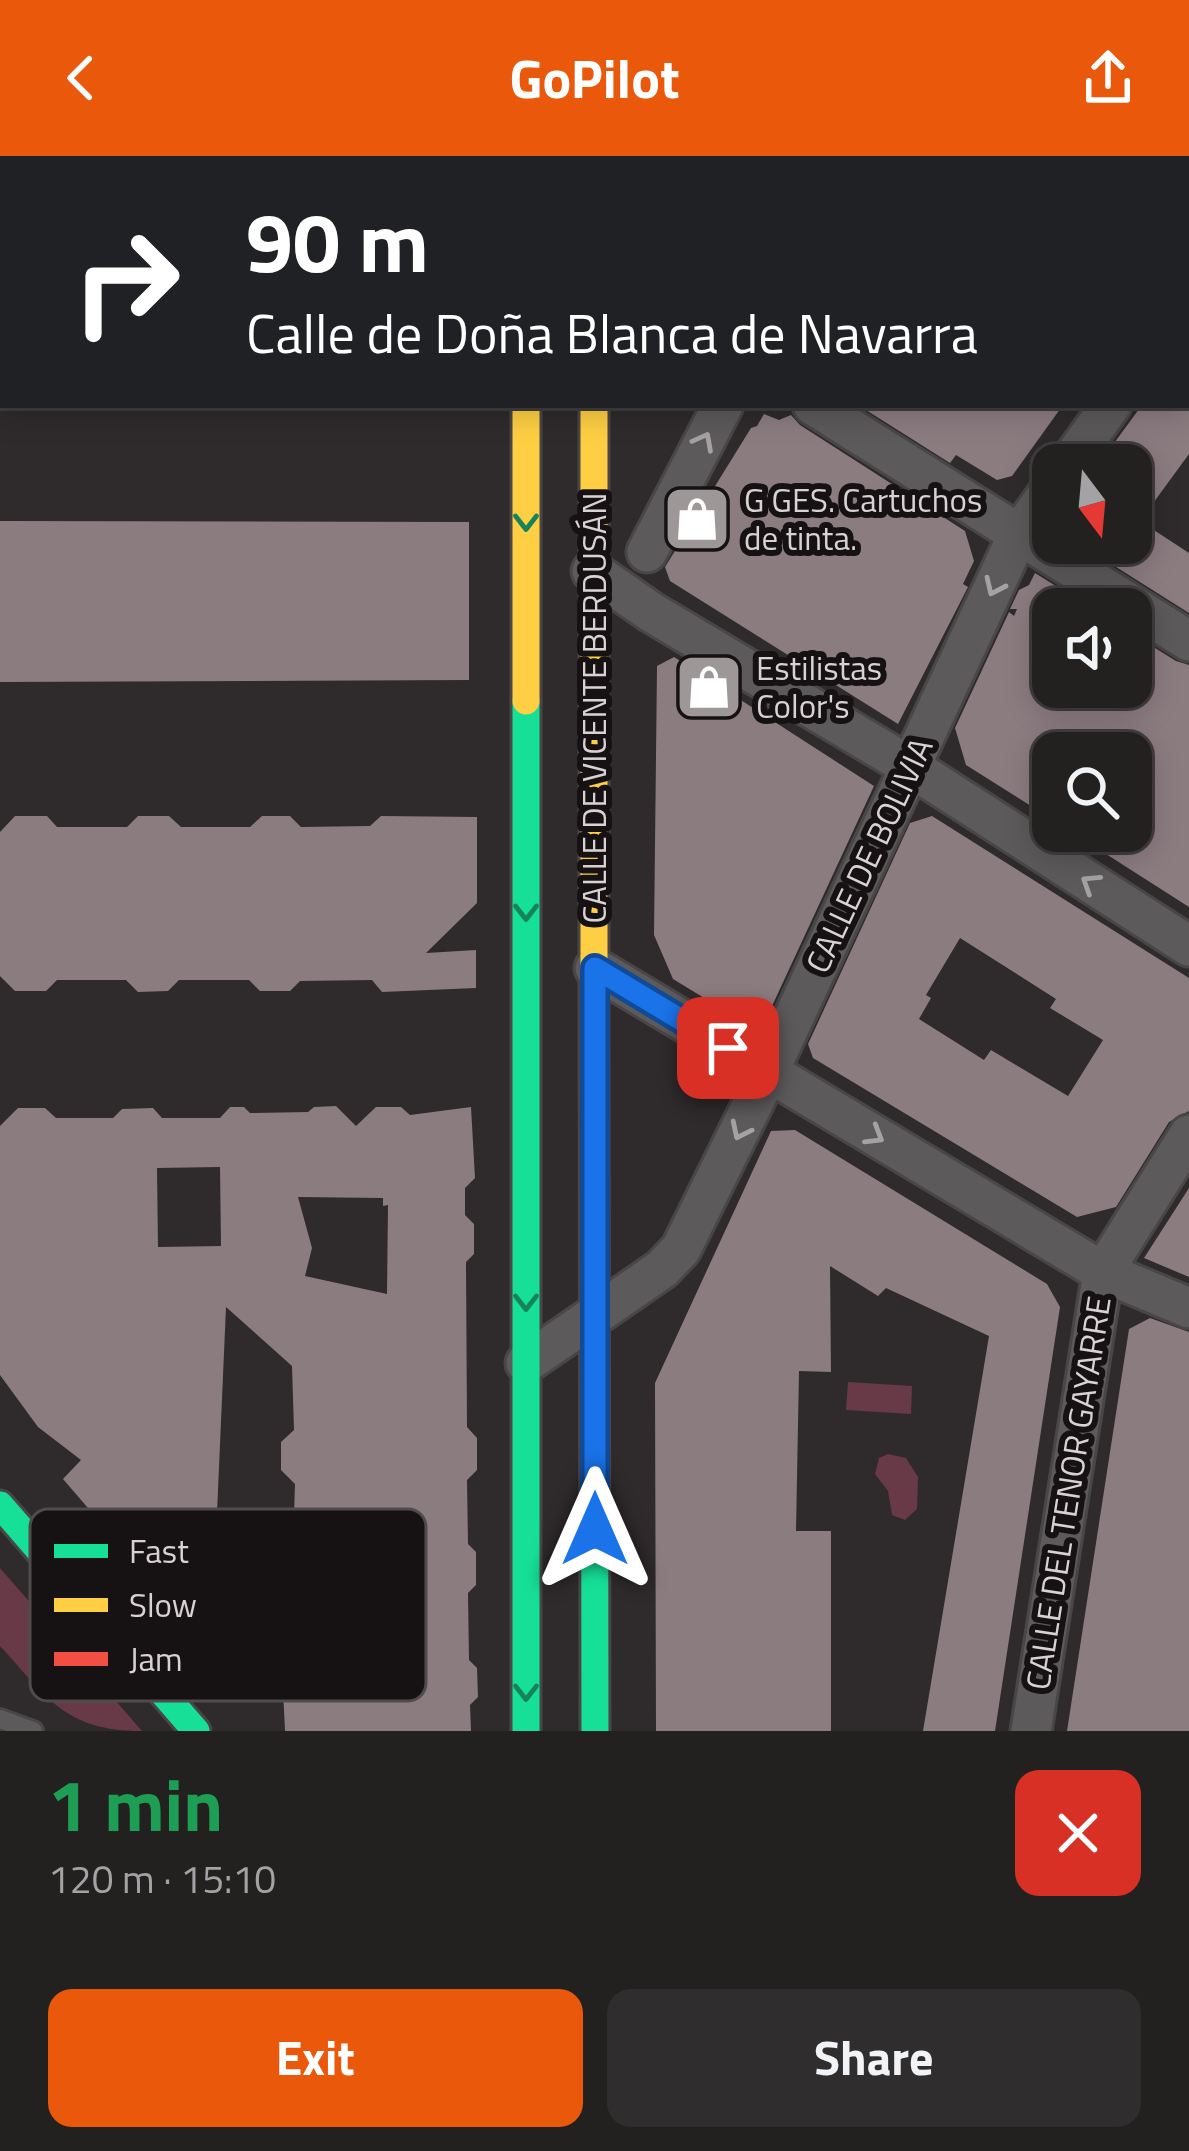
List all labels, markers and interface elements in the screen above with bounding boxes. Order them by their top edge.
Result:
text: GoPilot [509,37,680,119]
icon: back [48,45,114,111]
icon: share [1075,45,1141,111]
text: 90 m [246,177,429,305]
icon: right [48,204,204,360]
text: Calle de Doña Blanca de Navarra [246,292,978,374]
one-way arrow [690,432,713,454]
north arrow [1032,444,1152,564]
map controls [1032,444,1152,852]
place label: G GES. Cartuchos de tinta. [744,475,982,563]
shop icon: G GES. Cartuchos de tinta. [662,484,732,554]
street label: CALLE DE VICENTE BERDUSÁN [569,492,619,924]
one-way arrow [513,514,539,532]
one-way arrow [985,575,1008,596]
button: sound [1032,588,1152,708]
place label: Estilistas Color's [756,643,882,731]
shop icon: Estilistas Color's [674,652,744,722]
street label: CALLE DE BOLIVIA [793,729,945,981]
button: search [1032,732,1152,852]
one-way arrow [1082,875,1104,897]
one-way arrow [513,904,539,922]
pin [677,997,779,1099]
icon: arrive [695,1015,761,1081]
one-way arrow [731,1119,754,1140]
one-way arrow [862,1122,884,1144]
street label: CALLE DEL TENOR GAYARRE [1012,1293,1124,1693]
one-way arrow [513,1294,539,1312]
position arrow [532,1466,658,1592]
legend [30,1509,426,1701]
text: Fast [129,1526,189,1576]
text: Slow [129,1580,197,1630]
text: Jam [129,1634,183,1684]
one-way arrow [513,1684,539,1702]
text: 1 min [48,1749,223,1859]
button: close [1015,1770,1141,1896]
text: 120 m · 15:10 [48,1849,276,1908]
button: Exit [48,1989,583,2127]
button: Share [607,1989,1141,2127]

